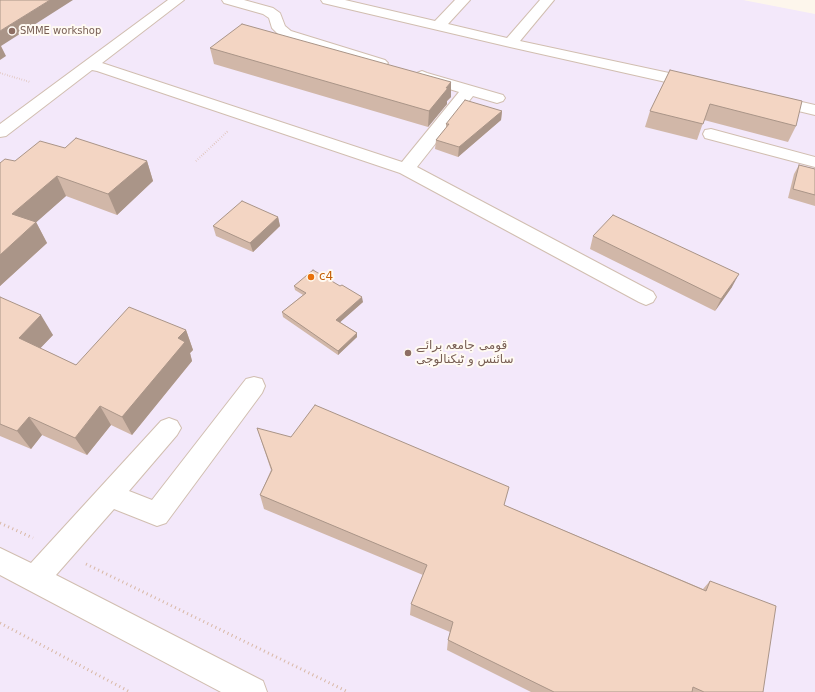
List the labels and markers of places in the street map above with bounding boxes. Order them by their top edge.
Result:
place label: SMME workshop [20,25,101,37]
marker: SMME workshop [7,26,17,36]
place label: c4 [319,270,333,284]
marker: c4 [306,272,316,282]
place label: قومی جامعہ برائے سائنس و ٹیکنالوجی [416,339,514,367]
marker: قومی جامعہ برائے سائنس و ٹیکنالوجی [403,348,413,358]

